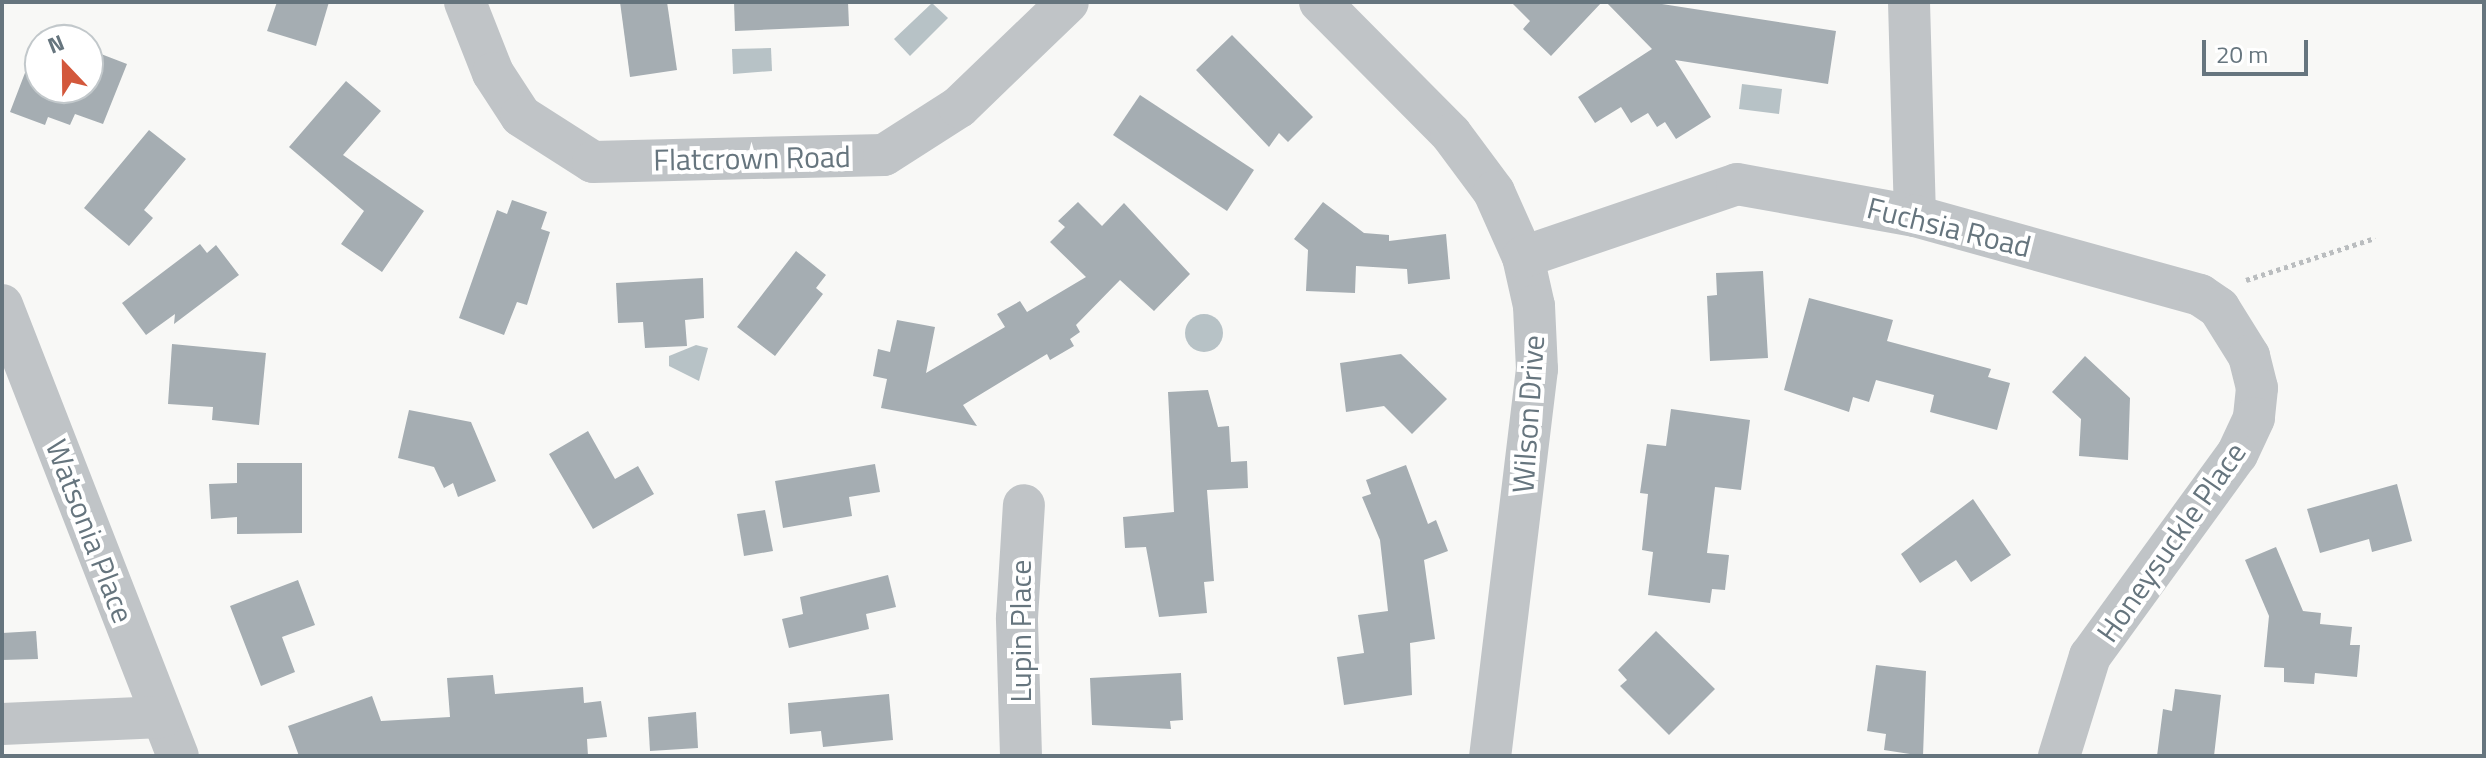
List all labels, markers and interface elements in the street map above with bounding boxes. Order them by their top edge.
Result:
north arrow [24,24,104,104]
scale bar [2206,24,2312,74]
text: N [42,25,69,62]
text: 20 m [2216,36,2268,72]
street label: Flatcrown Road [653,138,851,178]
street label: Fuchsia Road [1863,189,2035,265]
street label: Wilson Drive [1505,334,1551,494]
street label: Watsonia Place [39,434,141,628]
street label: Honeysuckle Place [2089,435,2253,649]
street label: Lupin Place [1002,559,1038,703]

